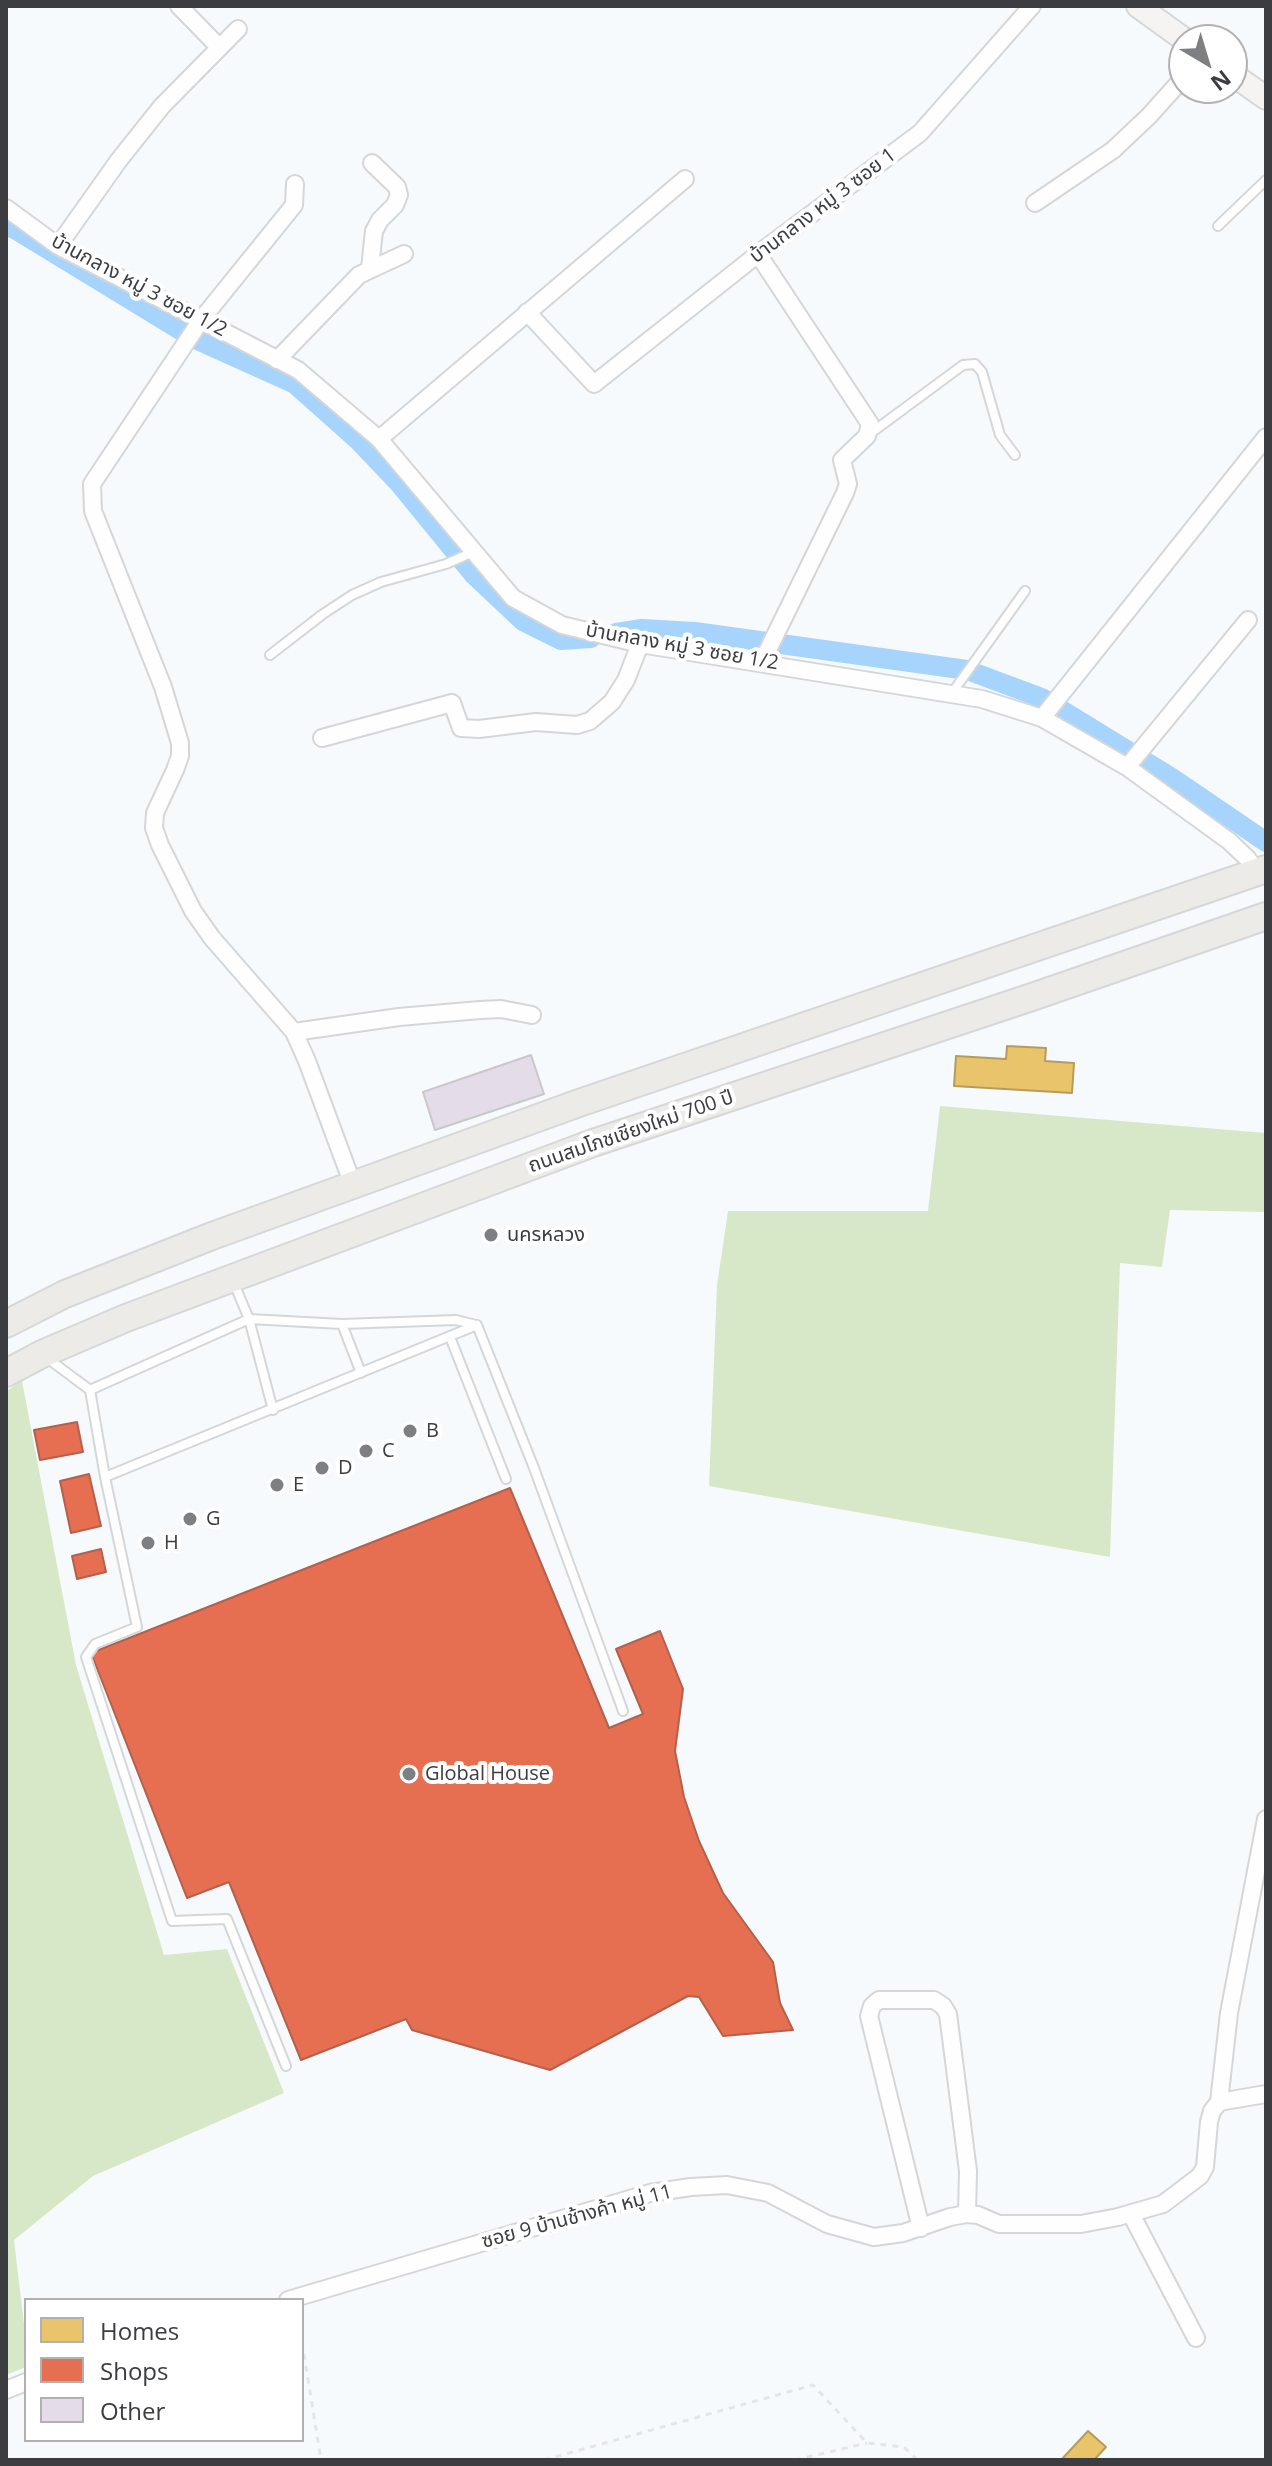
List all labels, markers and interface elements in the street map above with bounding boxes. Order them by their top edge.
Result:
north arrow [1168,24,1248,104]
text: N [1205,64,1238,99]
street label: บ้านกลาง หมู่ 3 ซอย 1 [745,143,901,269]
street label: บ้านกลาง หมู่ 3 ซอย 1/2 [47,229,231,343]
street label: บ้านกลาง หมู่ 3 ซอย 1/2 [584,618,780,676]
street label: ถนนสมโภชเชียงใหม่ 700 ปี [525,1086,737,1178]
place label: นครหลวง [507,1223,585,1247]
marker: นครหลวง [482,1226,500,1244]
place label: B [426,1419,439,1443]
marker: B [401,1422,419,1440]
place label: C [382,1439,395,1463]
marker: C [357,1442,375,1460]
place label: D [338,1456,353,1480]
marker: D [313,1459,331,1477]
place label: E [293,1473,304,1497]
marker: E [268,1476,286,1494]
place label: G [206,1507,221,1531]
marker: G [181,1510,199,1528]
place label: H [164,1531,179,1555]
marker: H [139,1534,157,1552]
place label: Global House [425,1762,550,1786]
marker: Global House [400,1765,418,1783]
street label: ซอย 9 บ้านช้างค้า หมู่ 11 [479,2180,675,2254]
legend [24,2298,304,2442]
text: Homes [100,2314,179,2347]
text: Shops [100,2354,168,2387]
text: Other [100,2394,165,2427]

